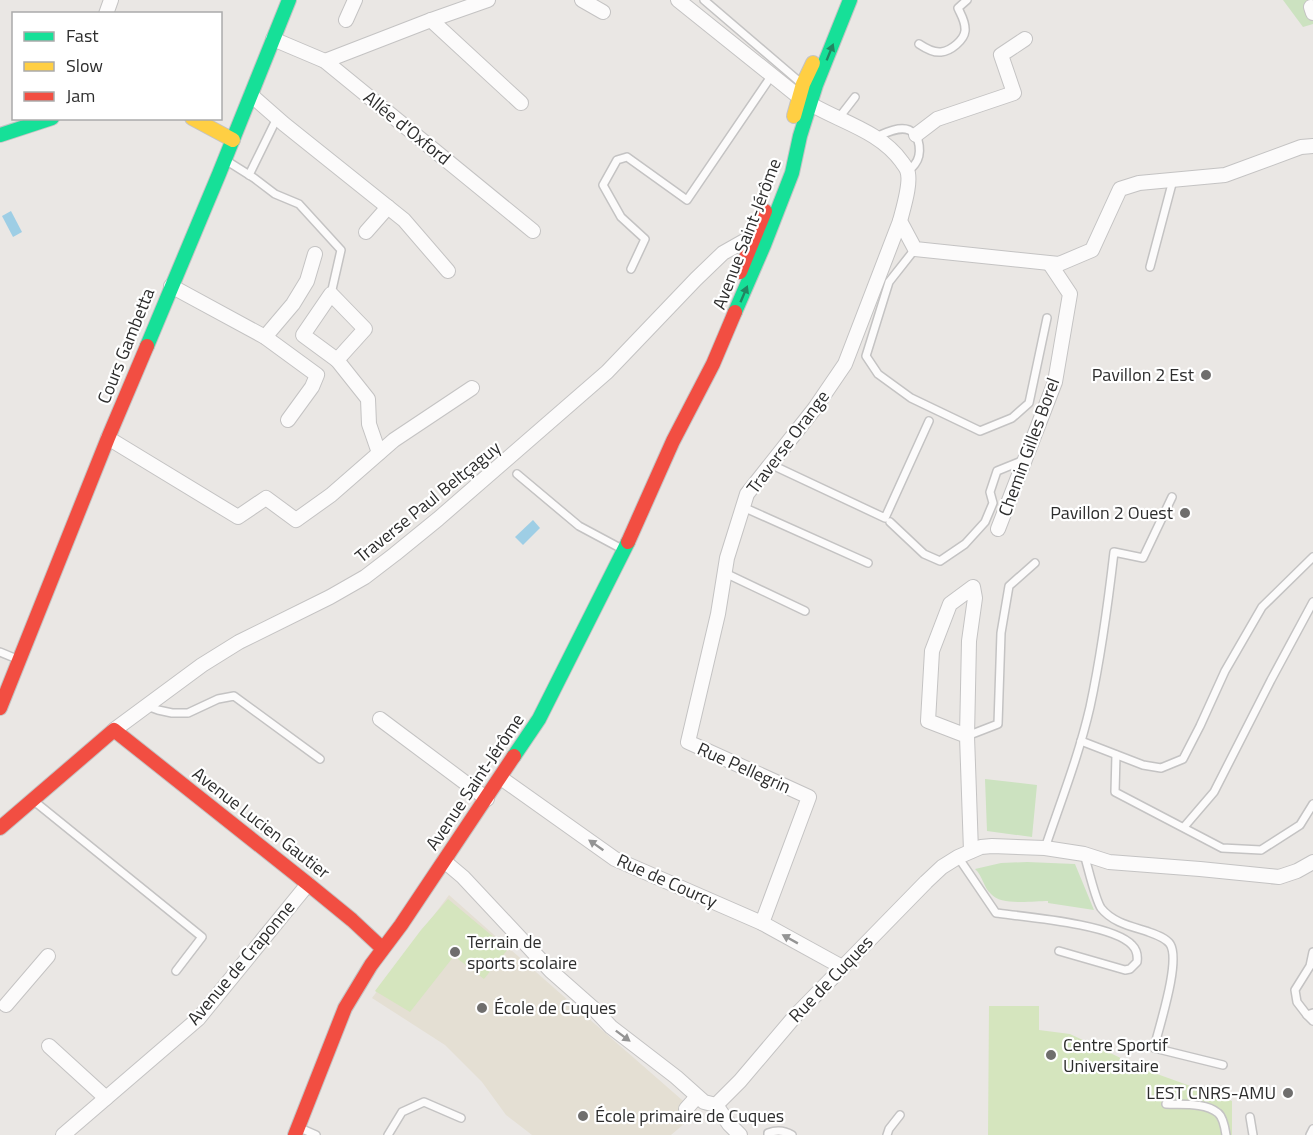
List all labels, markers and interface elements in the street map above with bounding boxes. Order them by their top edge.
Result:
legend [12,12,222,120]
text: Fast [66,22,99,49]
one-way arrow [825,43,835,61]
text: Slow [66,52,103,79]
text: Jam [66,82,95,109]
street label: Allée d'Oxford [358,84,457,171]
street label: Avenue Saint-Jérôme [705,154,788,313]
street label: Cours Gambetta [90,284,161,408]
one-way arrow [739,285,748,302]
place label: Pavillon 2 Est [1092,361,1195,388]
marker: Pavillon 2 Est [1199,368,1213,382]
street label: Chemin Gilles Borel [991,374,1066,520]
street label: Traverse Orange [740,384,836,499]
street label: Traverse Paul Beltçaguy [349,434,507,569]
place label: Pavillon 2 Ouest [1050,499,1174,526]
marker: Pavillon 2 Ouest [1178,506,1192,520]
street label: Avenue Saint-Jérôme [419,708,530,855]
street label: Rue Pellegrin [693,735,795,800]
street label: Avenue Lucien Gautier [187,760,336,885]
one-way arrow [589,839,605,851]
street label: Rue de Courcy [613,846,722,915]
street label: Avenue de Craponne [180,895,301,1031]
place label: Terrain de sports scolaire [467,928,577,976]
street label: Rue de Cuques [782,929,879,1028]
one-way arrow [782,934,799,944]
marker: Terrain de sports scolaire [448,945,462,959]
place label: École de Cuques [494,994,616,1021]
marker: École de Cuques [475,1001,489,1015]
one-way arrow [615,1030,631,1043]
place label: Centre Sportif Universitaire [1063,1031,1168,1079]
marker: Centre Sportif Universitaire [1044,1048,1058,1062]
place label: LEST CNRS-AMU [1146,1079,1276,1106]
marker: LEST CNRS-AMU [1281,1086,1295,1100]
place label: École primaire de Cuques [595,1102,784,1129]
marker: École primaire de Cuques [576,1109,590,1123]

